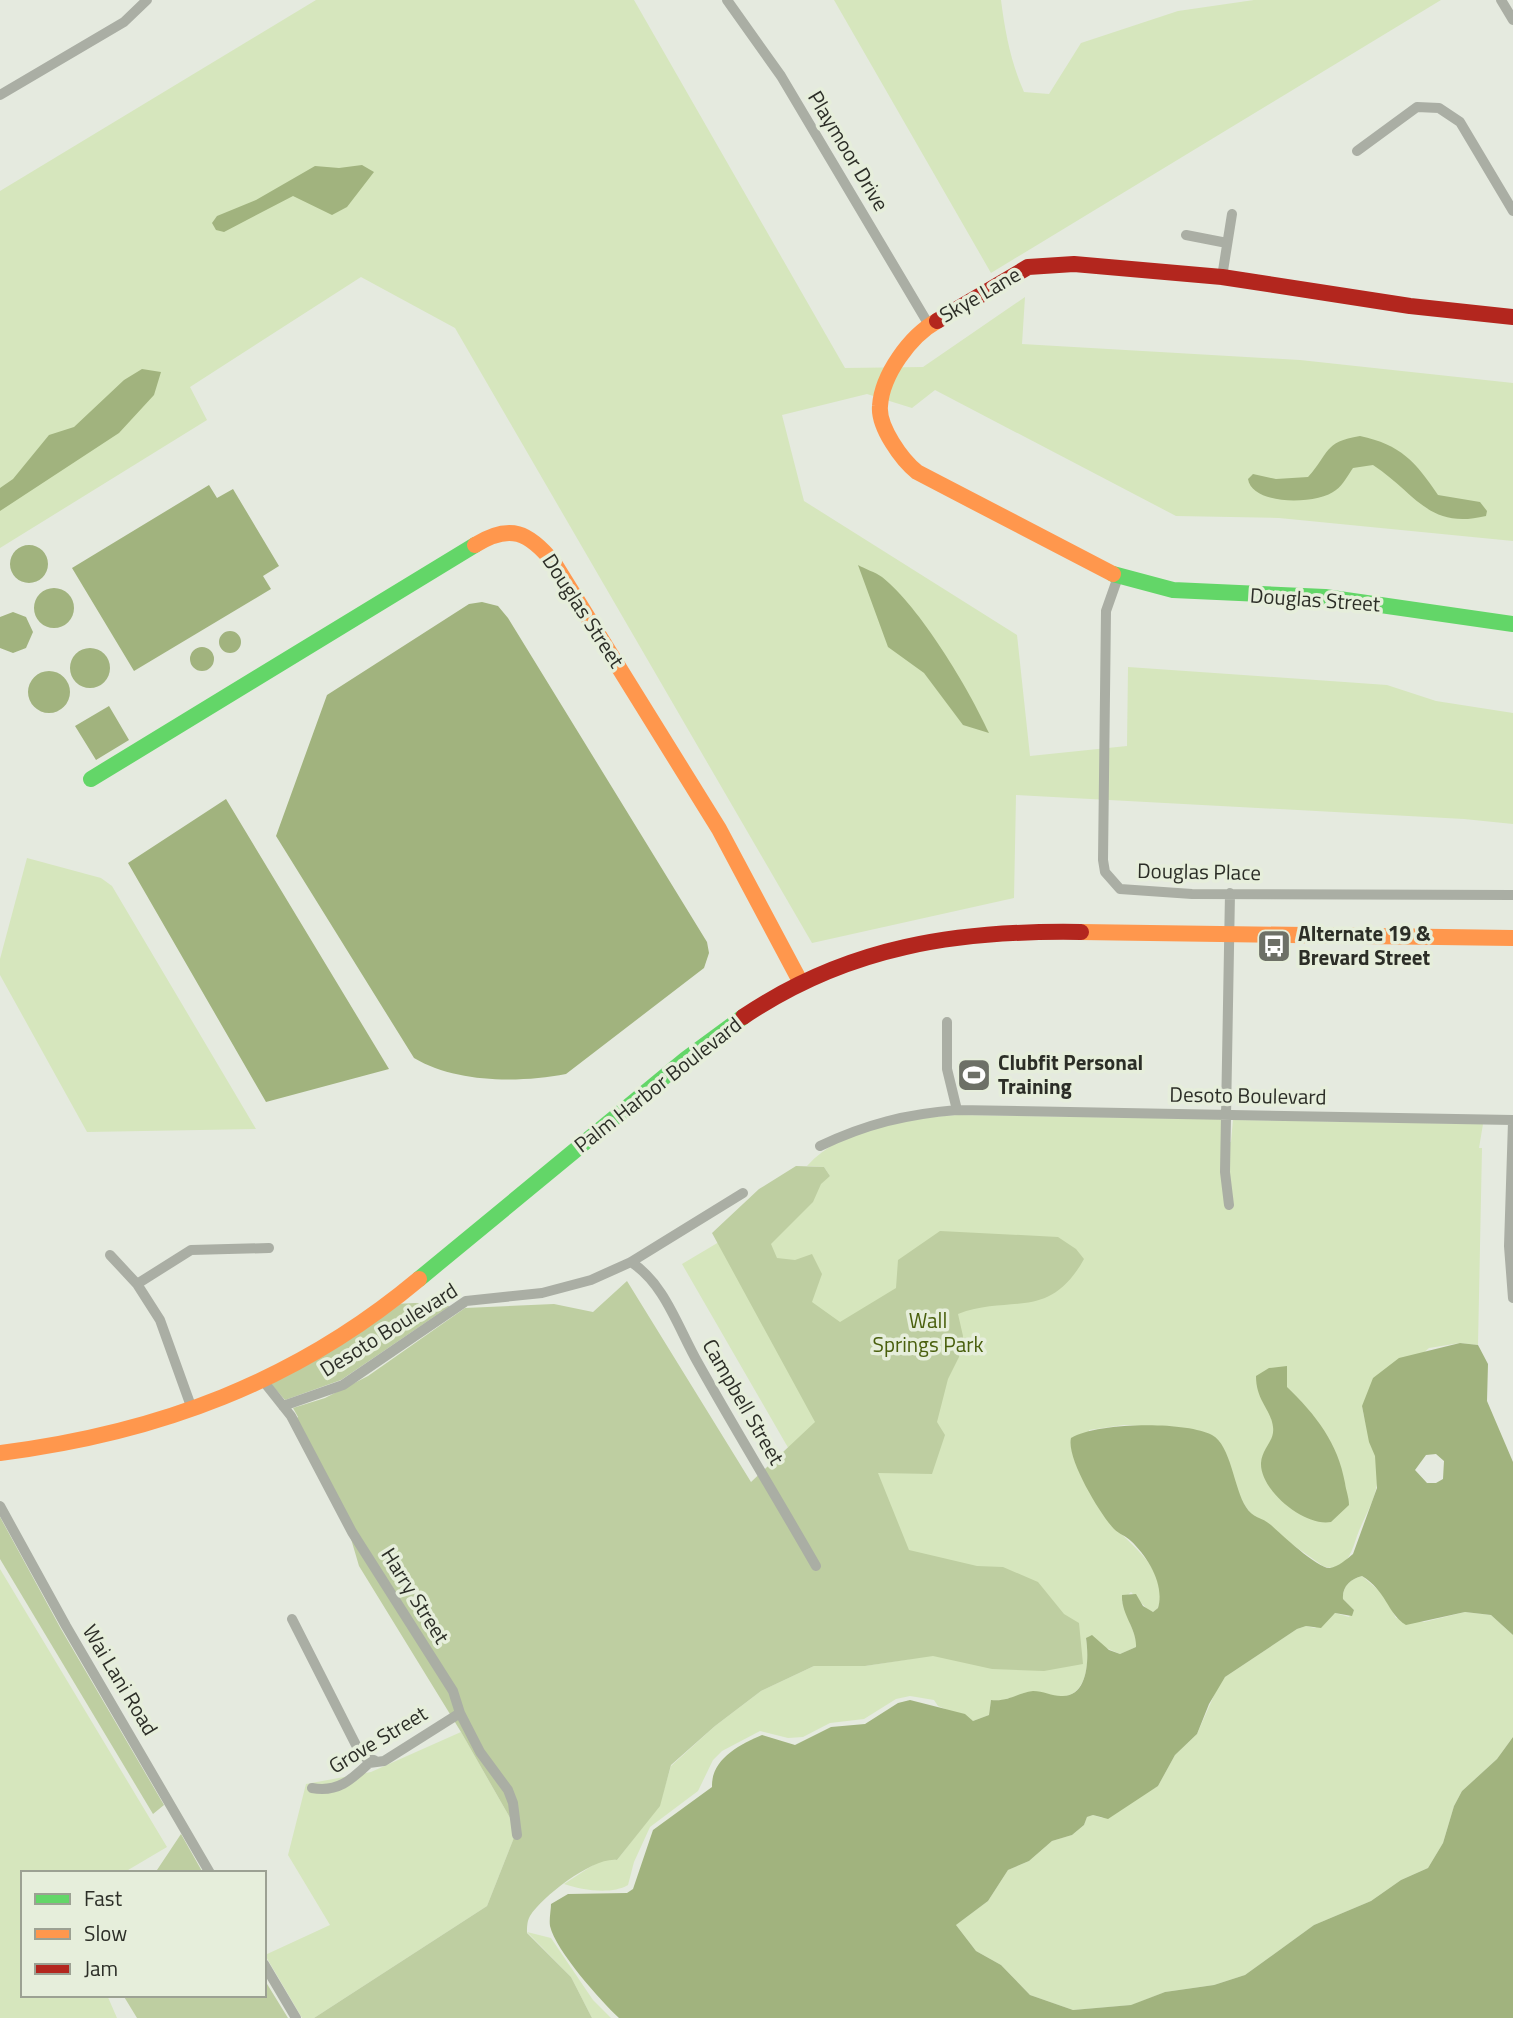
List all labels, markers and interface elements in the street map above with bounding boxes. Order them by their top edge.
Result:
street label: Playmoor Drive [800,84,897,217]
street label: Skye Lane [933,258,1026,330]
street label: Douglas Street [535,547,633,674]
street label: Douglas Street [1249,578,1382,620]
street label: Douglas Place [1137,854,1261,888]
place label: Alternate 19 & Brevard Street [1298,917,1431,973]
bus stop icon: Alternate 19 & Brevard Street [1255,927,1293,965]
street label: Palm Harbor Boulevard [567,1009,748,1160]
place label: Clubfit Personal Training [998,1046,1143,1102]
sports icon: Clubfit Personal Training [955,1056,993,1094]
street label: Desoto Boulevard [1169,1078,1327,1112]
street label: Desoto Boulevard [313,1274,464,1384]
park label: Wall Springs Park [873,1304,983,1360]
street label: Campbell Street [695,1333,793,1471]
street label: Harry Street [374,1541,458,1650]
street label: Wai Lani Road [75,1618,167,1741]
street label: Grove Street [322,1697,433,1781]
legend [21,1871,266,1997]
text: Fast [84,1882,123,1914]
text: Slow [84,1917,127,1949]
text: Jam [84,1952,118,1984]

